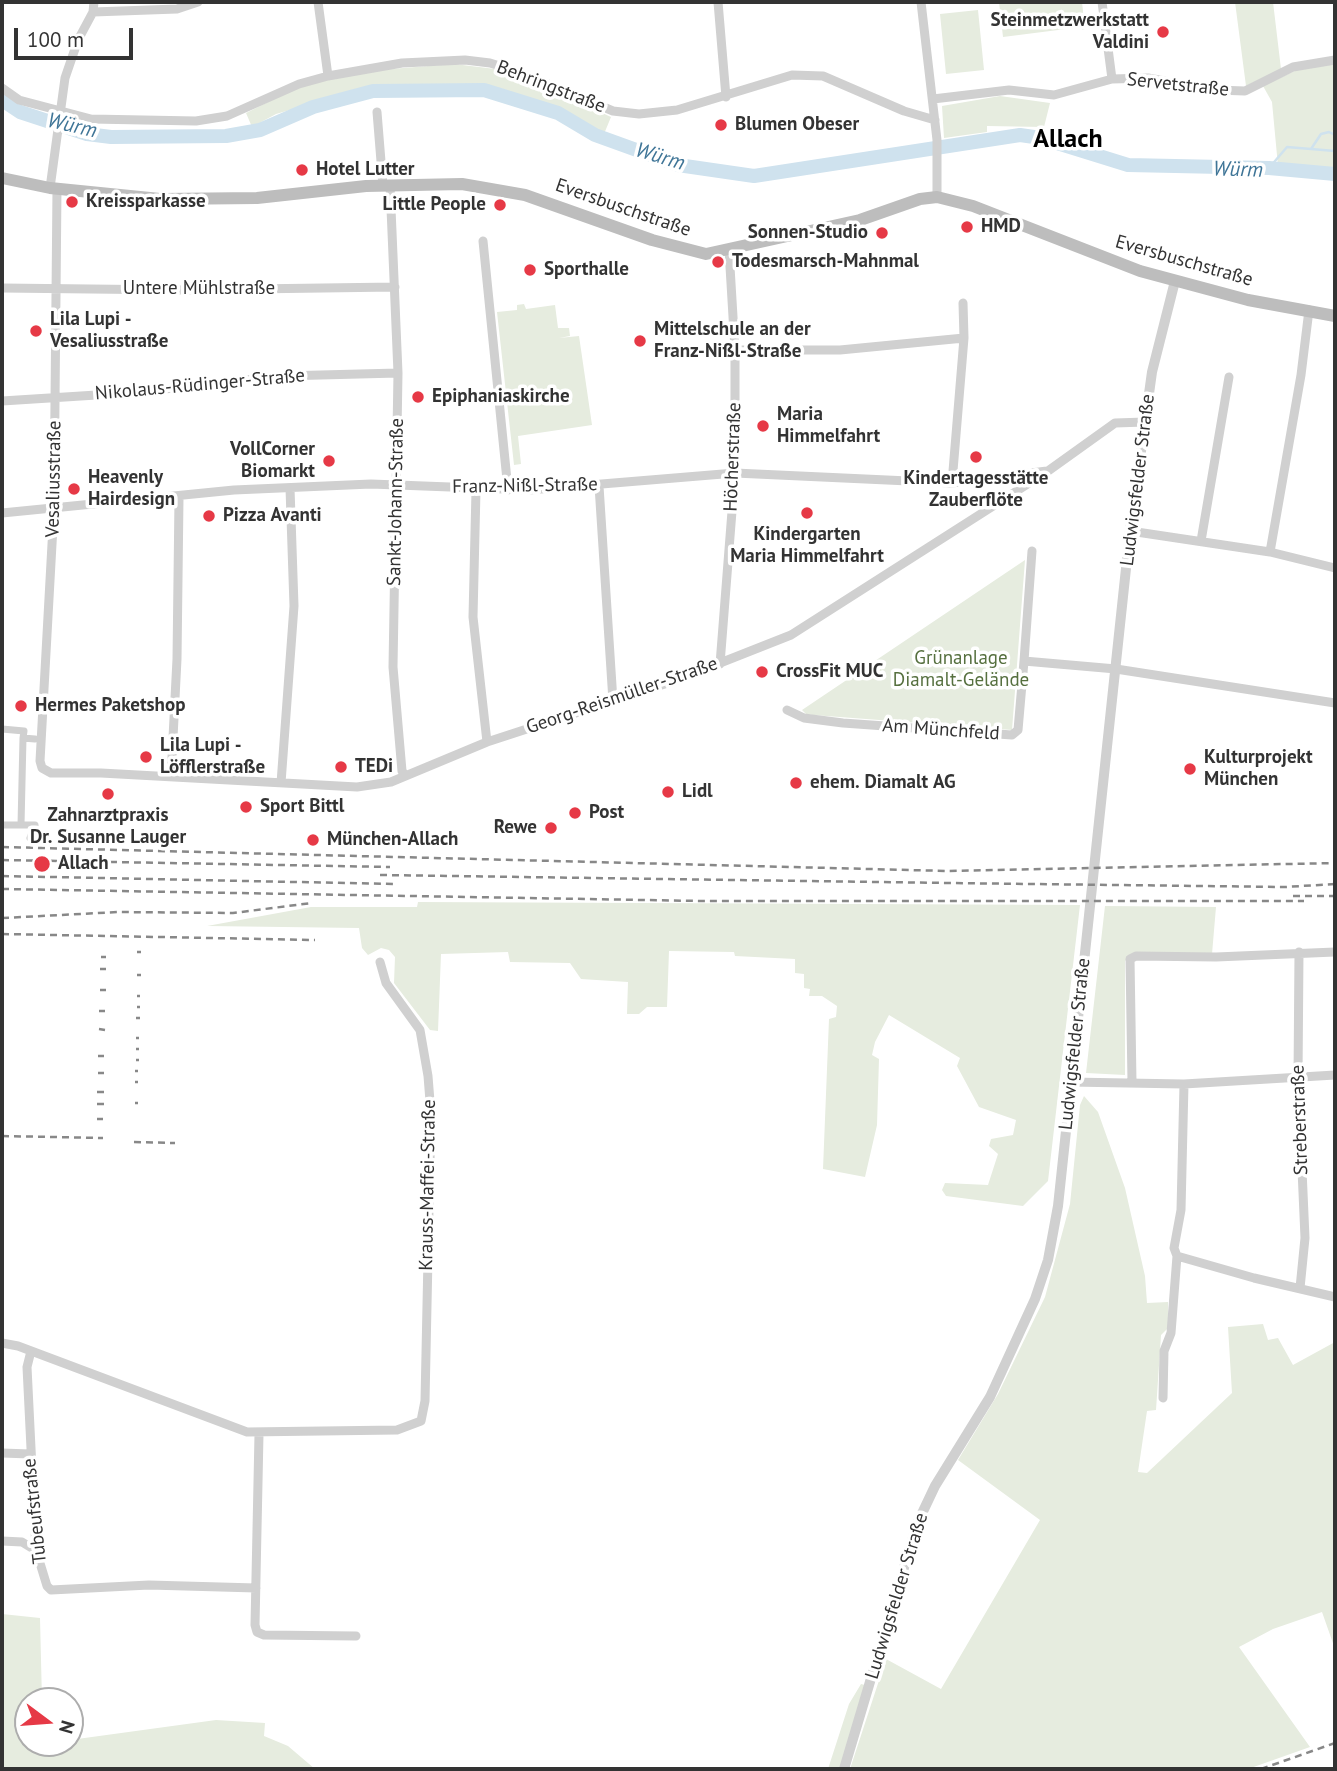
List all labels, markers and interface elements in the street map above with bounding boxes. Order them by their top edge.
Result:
place label: Steinmetzwerkstatt Valdini [991,10,1149,54]
scale bar [18,14,136,58]
marker: Steinmetzwerkstatt Valdini [1155,24,1171,40]
text: 100 m [27,26,84,53]
street label: Behringstraße [493,56,609,118]
street label: Servetstraße [1126,68,1230,102]
water label: Würm [45,108,99,144]
place label: Blumen Obeser [735,114,859,136]
marker: Blumen Obeser [713,117,729,133]
district label: Allach [1033,124,1103,156]
water label: Würm [632,138,688,176]
water label: Würm [1212,157,1264,183]
place label: Hotel Lutter [316,159,414,181]
marker: Hotel Lutter [294,162,310,178]
street label: Eversbuschstraße [552,174,694,242]
place label: Kreissparkasse [86,191,206,213]
marker: Kreissparkasse [64,194,80,210]
place label: Little People [383,194,486,216]
marker: Little People [492,197,508,213]
place label: HMD [981,216,1021,238]
marker: HMD [959,219,975,235]
place label: Sonnen-Studio [748,222,868,244]
marker: Sonnen-Studio [874,225,890,241]
street label: Eversbuschstraße [1113,230,1255,292]
place label: Todesmarsch-Mahnmal [732,251,919,273]
marker: Todesmarsch-Mahnmal [710,254,726,270]
place label: Sporthalle [544,259,629,281]
marker: Sporthalle [522,262,538,278]
street label: Untere Mühlstraße [123,278,275,300]
place label: Lila Lupi - Vesaliusstraße [50,309,168,353]
place label: Mittelschule an der Franz-Nißl-Straße [654,319,811,363]
marker: Lila Lupi - Vesaliusstraße [28,323,44,339]
marker: Mittelschule an der Franz-Nißl-Straße [632,333,648,349]
street label: Nikolaus-Rüdinger-Straße [94,364,306,406]
place label: Epiphaniaskirche [432,386,570,408]
marker: Epiphaniaskirche [410,389,426,405]
street label: Ludwigsfelder Straße [1116,393,1160,567]
street label: Höcherstraße [720,402,746,512]
place label: Maria Himmelfahrt [777,404,880,448]
street label: Sankt-Johann-Straße [383,418,409,586]
marker: Maria Himmelfahrt [755,418,771,434]
street label: Vesaliusstraße [42,420,66,538]
place label: VollCorner Biomarkt [230,439,315,483]
marker: Kindertagesstätte Zauberflöte [968,449,984,465]
marker: VollCorner Biomarkt [321,453,337,469]
place label: Heavenly Hairdesign [88,467,175,511]
place label: Kindertagesstätte Zauberflöte [903,468,1049,512]
street label: Franz-Nißl-Straße [452,473,598,499]
marker: Heavenly Hairdesign [66,481,82,497]
place label: Pizza Avanti [223,505,322,527]
marker: Kindergarten Maria Himmelfahrt [799,505,815,521]
marker: Pizza Avanti [201,508,217,524]
place label: Kindergarten Maria Himmelfahrt [730,524,884,568]
park label: Grünanlage Diamalt-Gelände [893,648,1029,692]
street label: Georg-Reismüller-Straße [523,653,721,739]
place label: CrossFit MUC [776,661,883,683]
marker: CrossFit MUC [754,664,770,680]
place label: Hermes Paketshop [35,695,185,717]
marker: Hermes Paketshop [13,698,29,714]
street label: Am Münchfeld [882,715,1000,745]
place label: Lila Lupi - Löfflerstraße [160,735,265,779]
place label: Kulturprojekt München [1204,747,1313,791]
marker: Lila Lupi - Löfflerstraße [138,749,154,765]
place label: TEDi [355,756,393,778]
marker: TEDi [333,759,349,775]
marker: Kulturprojekt München [1182,761,1198,777]
place label: ehem. Diamalt AG [810,772,955,794]
marker: ehem. Diamalt AG [788,775,804,791]
place label: Lidl [682,781,713,803]
marker: Lidl [660,784,676,800]
marker: Zahnarztpraxis Dr. Susanne Lauger [100,786,116,802]
place label: Sport Bittl [260,796,344,818]
marker: Sport Bittl [238,799,254,815]
place label: Post [589,802,624,824]
place label: Zahnarztpraxis Dr. Susanne Lauger [30,805,186,849]
marker: Post [567,805,583,821]
place label: Rewe [494,817,537,839]
marker: Rewe [543,820,559,836]
place label: München-Allach [327,829,458,851]
marker: München-Allach [305,832,321,848]
place label: Allach [58,853,109,875]
marker: Allach [32,854,52,874]
street label: Ludwigsfelder Straße [1055,957,1095,1131]
street label: Streberstraße [1287,1065,1313,1175]
street label: Krauss-Maffei-Straße [415,1099,441,1271]
street label: Tubeufstraße [18,1457,52,1565]
street label: Ludwigsfelder Straße [861,1510,933,1682]
north arrow [14,1687,84,1757]
text: N [54,1718,81,1737]

